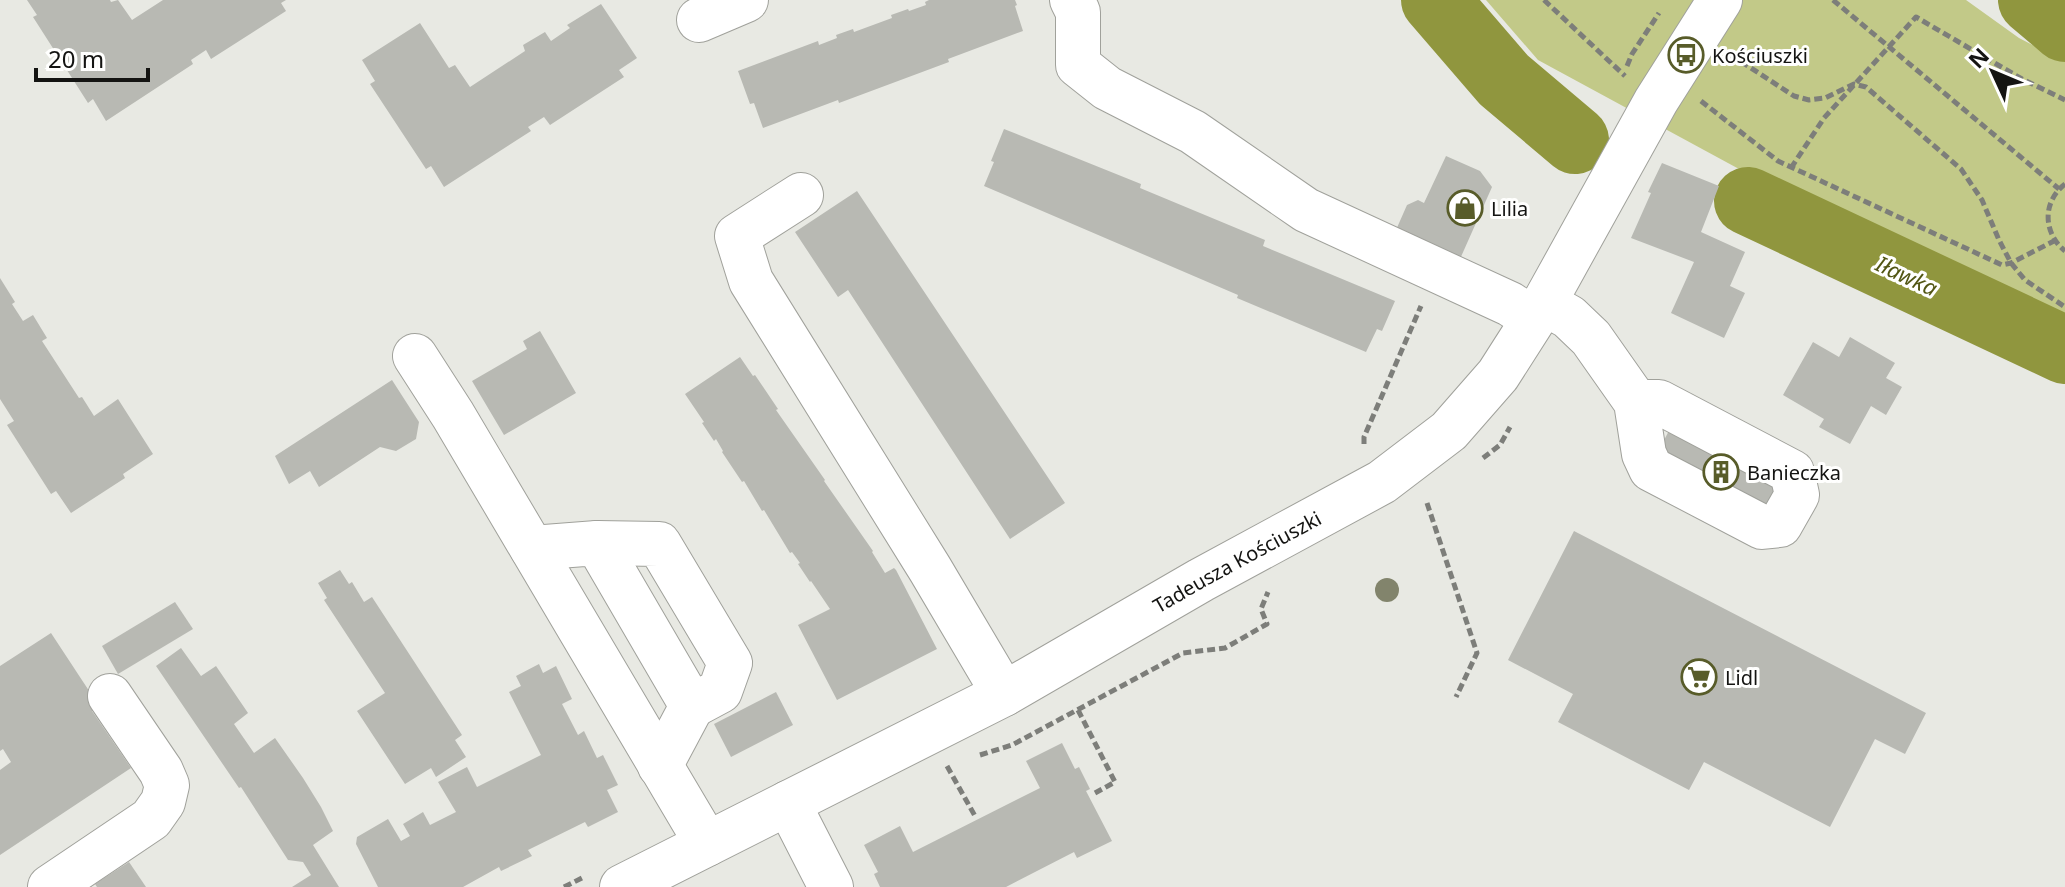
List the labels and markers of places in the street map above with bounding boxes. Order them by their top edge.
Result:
bus stop icon: Kościuszki [1667,36,1705,74]
place label: Kościuszki [1712,42,1808,69]
shop icon: Lilia [1446,189,1484,227]
place label: Lilia [1491,195,1528,222]
building icon: Banieczka [1702,453,1740,491]
place label: Banieczka [1747,459,1841,486]
supermarket icon: Lidl [1680,658,1718,696]
place label: Lidl [1725,664,1758,691]

